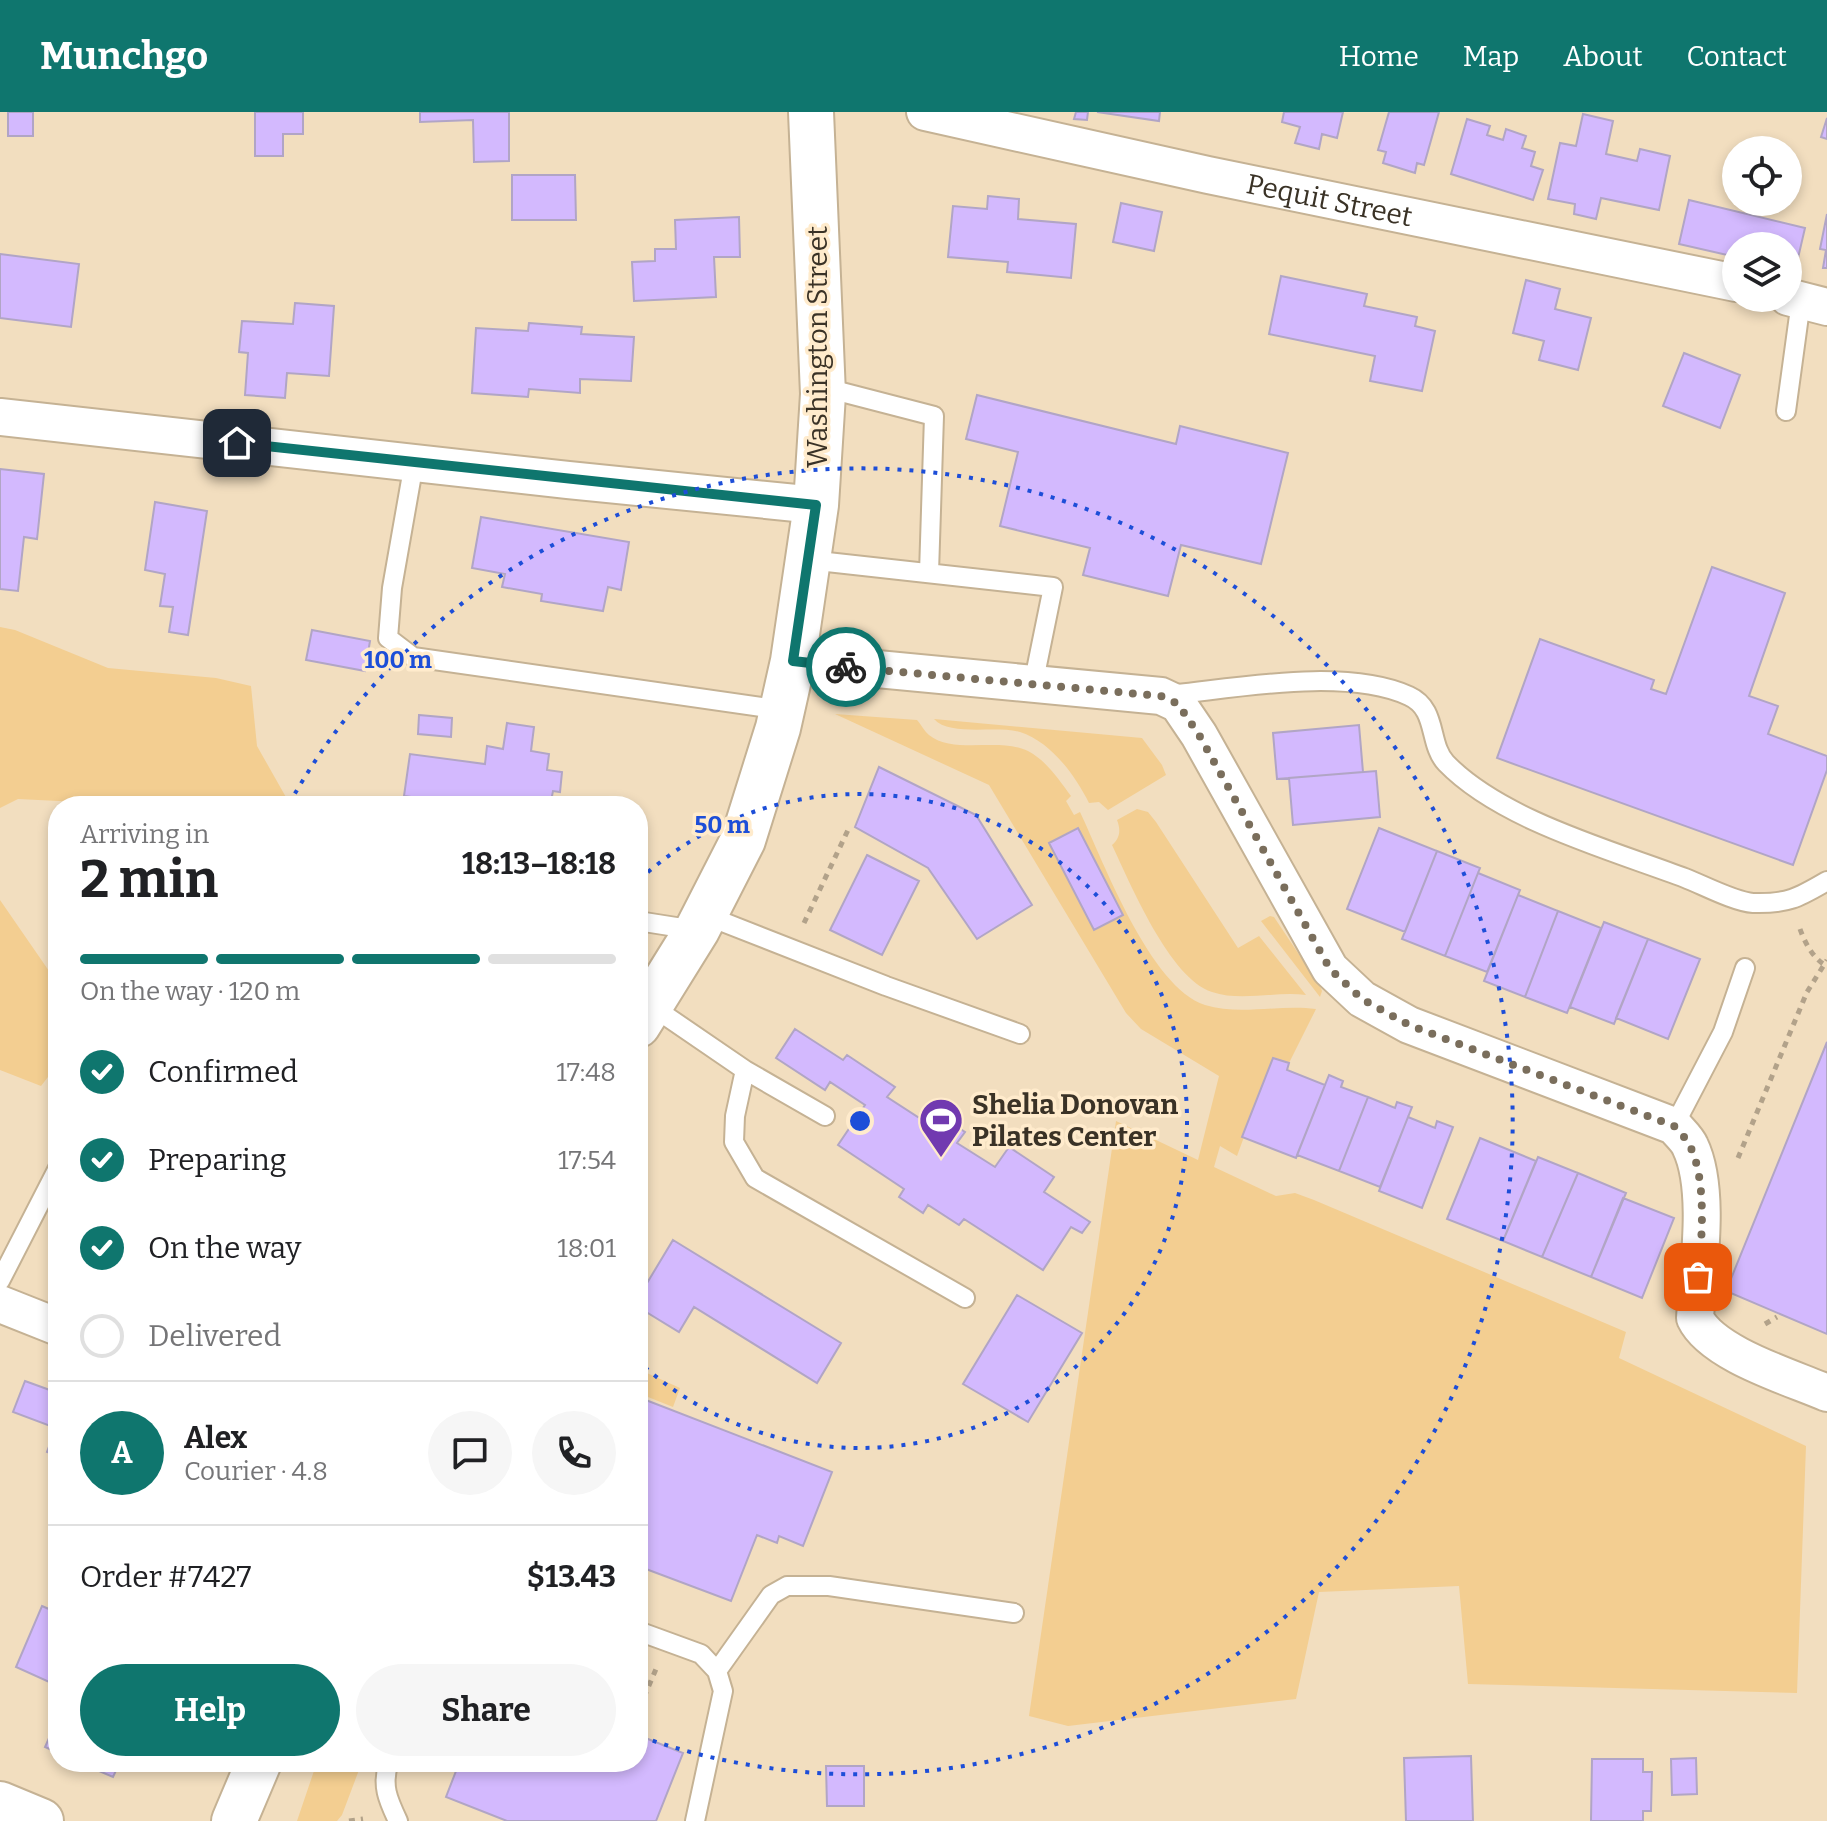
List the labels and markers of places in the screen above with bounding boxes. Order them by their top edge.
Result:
pin [203,409,271,477]
place label: Shelia Donovan Pilates Center [972,1088,1178,1153]
sports icon: Shelia Donovan Pilates Center [917,1096,965,1159]
centre of rings [846,1107,874,1135]
pin [1664,1243,1732,1311]

